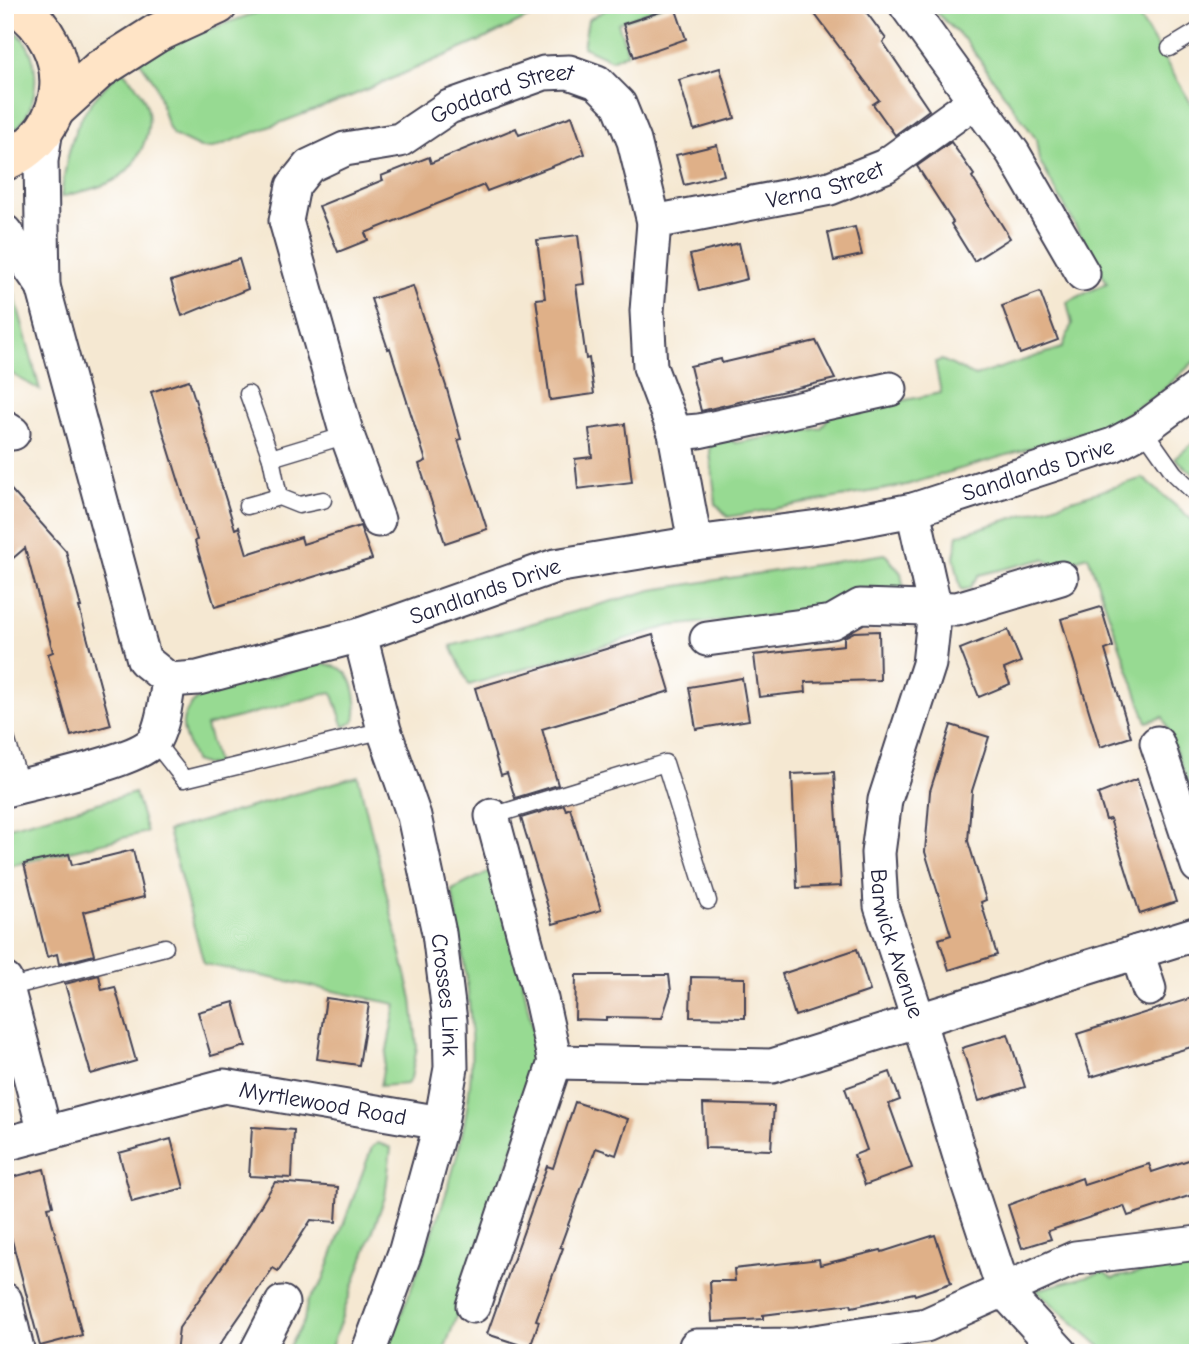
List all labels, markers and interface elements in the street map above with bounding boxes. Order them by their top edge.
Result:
street label: Goddard Street [425,59,579,130]
street label: Verna Street [764,154,889,214]
street label: Sandlands Drive [959,433,1117,507]
street label: Sandlands Drive [406,552,564,630]
street label: Barwick Avenue [865,868,930,1021]
street label: Crosses Link [425,932,464,1057]
street label: Myrtlewood Road [237,1076,409,1131]

